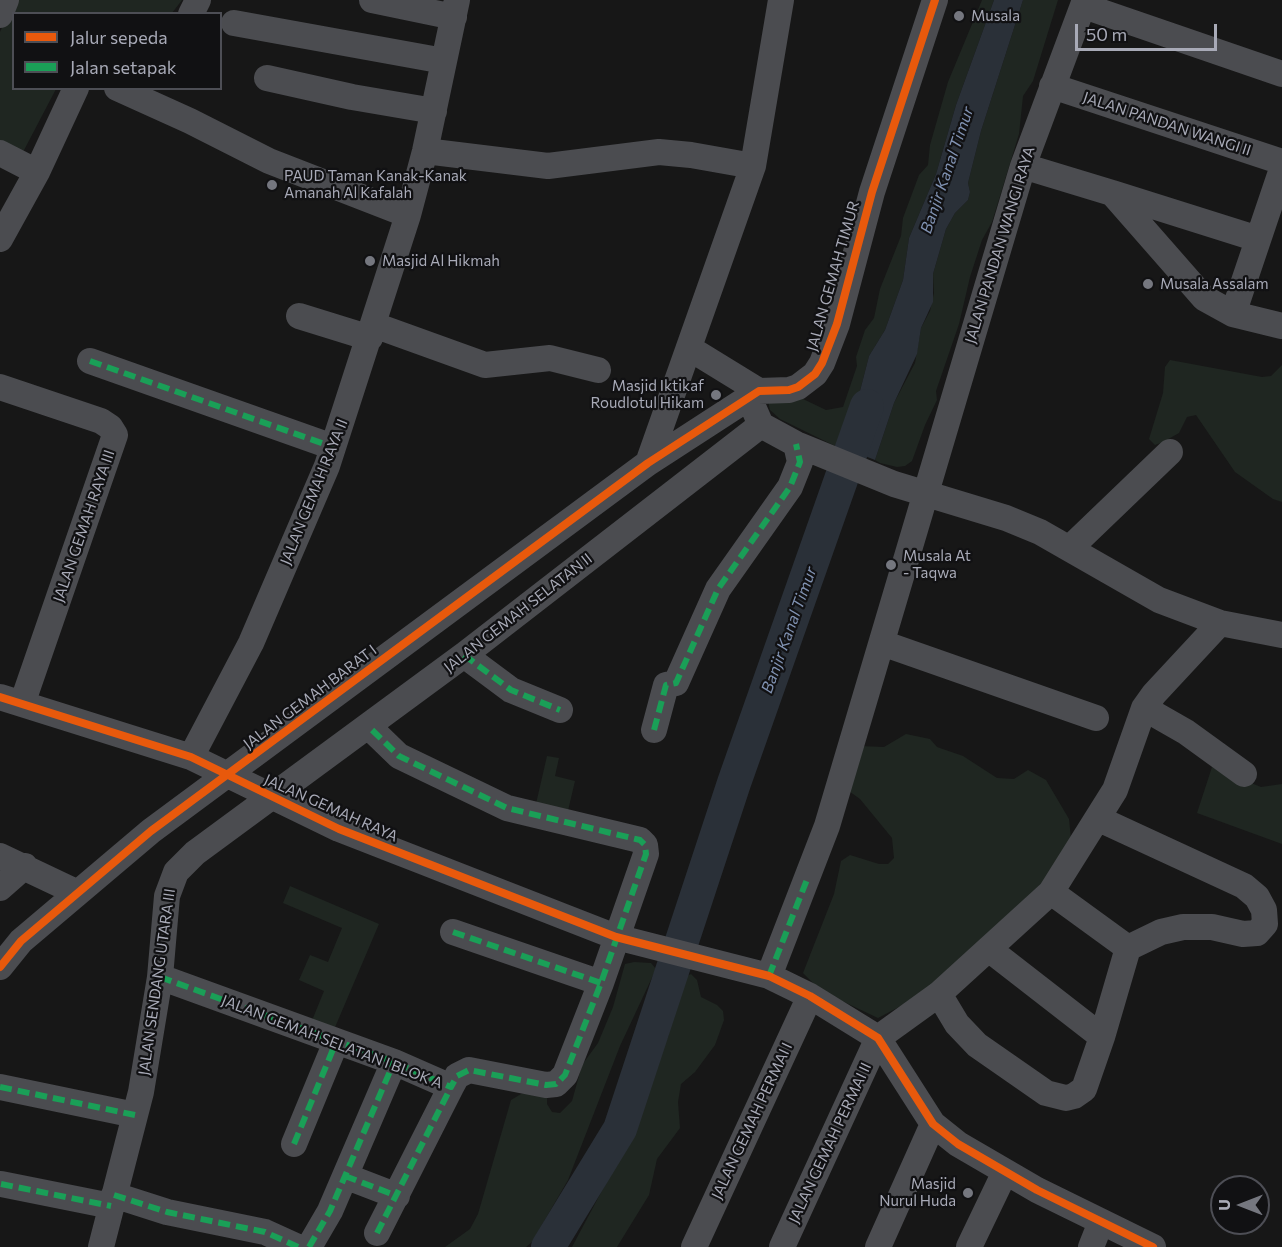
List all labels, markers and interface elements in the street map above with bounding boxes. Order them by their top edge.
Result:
place label: Musala [971,7,1020,25]
marker: Musala [952,9,966,23]
legend [12,12,222,90]
scale bar [1078,12,1220,50]
text: 50 m [1086,23,1127,45]
text: Jalur sepeda [70,26,168,48]
text: Jalan setapak [70,56,177,78]
street label: JALAN PANDAN WANGI II [1081,88,1253,160]
water label: Banjir Kanal Timur [916,104,978,236]
street label: JALAN PANDAN WANGI RAYA [961,144,1039,346]
place label: PAUD Taman Kanak-Kanak Amanah Al Kafalah [284,167,467,202]
marker: PAUD Taman Kanak-Kanak Amanah Al Kafalah [265,178,279,192]
street label: JALAN GEMAH TIMUR [803,199,863,353]
place label: Masjid Al Hikmah [382,252,500,270]
marker: Masjid Al Hikmah [363,254,377,268]
place label: Musala Assalam [1160,275,1268,293]
marker: Musala Assalam [1141,277,1155,291]
place label: Masjid Iktikaf Roudlotul Hikam [590,377,704,412]
marker: Masjid Iktikaf Roudlotul Hikam [709,388,723,402]
street label: JALAN GEMAH RAYA II [276,416,352,568]
street label: JALAN GEMAH RAYA III [49,447,119,605]
place label: Musala At - Taqwa [903,547,971,582]
street label: JALAN GEMAH SELATAN II [440,550,596,676]
marker: Musala At - Taqwa [884,558,898,572]
water label: Banjir Kanal Timur [757,564,821,696]
street label: JALAN GEMAH BARAT I [240,641,380,753]
street label: JALAN GEMAH RAYA [261,770,401,846]
street label: JALAN SENDANG UTARA III [135,887,179,1077]
street label: JALAN GEMAH SELATAN I BLOK A [219,991,445,1093]
street label: JALAN GEMAH PERMAI I [708,1040,796,1202]
street label: JALAN GEMAH PERMAI II [785,1060,875,1226]
place label: Masjid Nurul Huda [879,1175,956,1210]
north arrow [1210,1175,1270,1235]
marker: Masjid Nurul Huda [961,1186,975,1200]
text: U [1214,1199,1233,1211]

